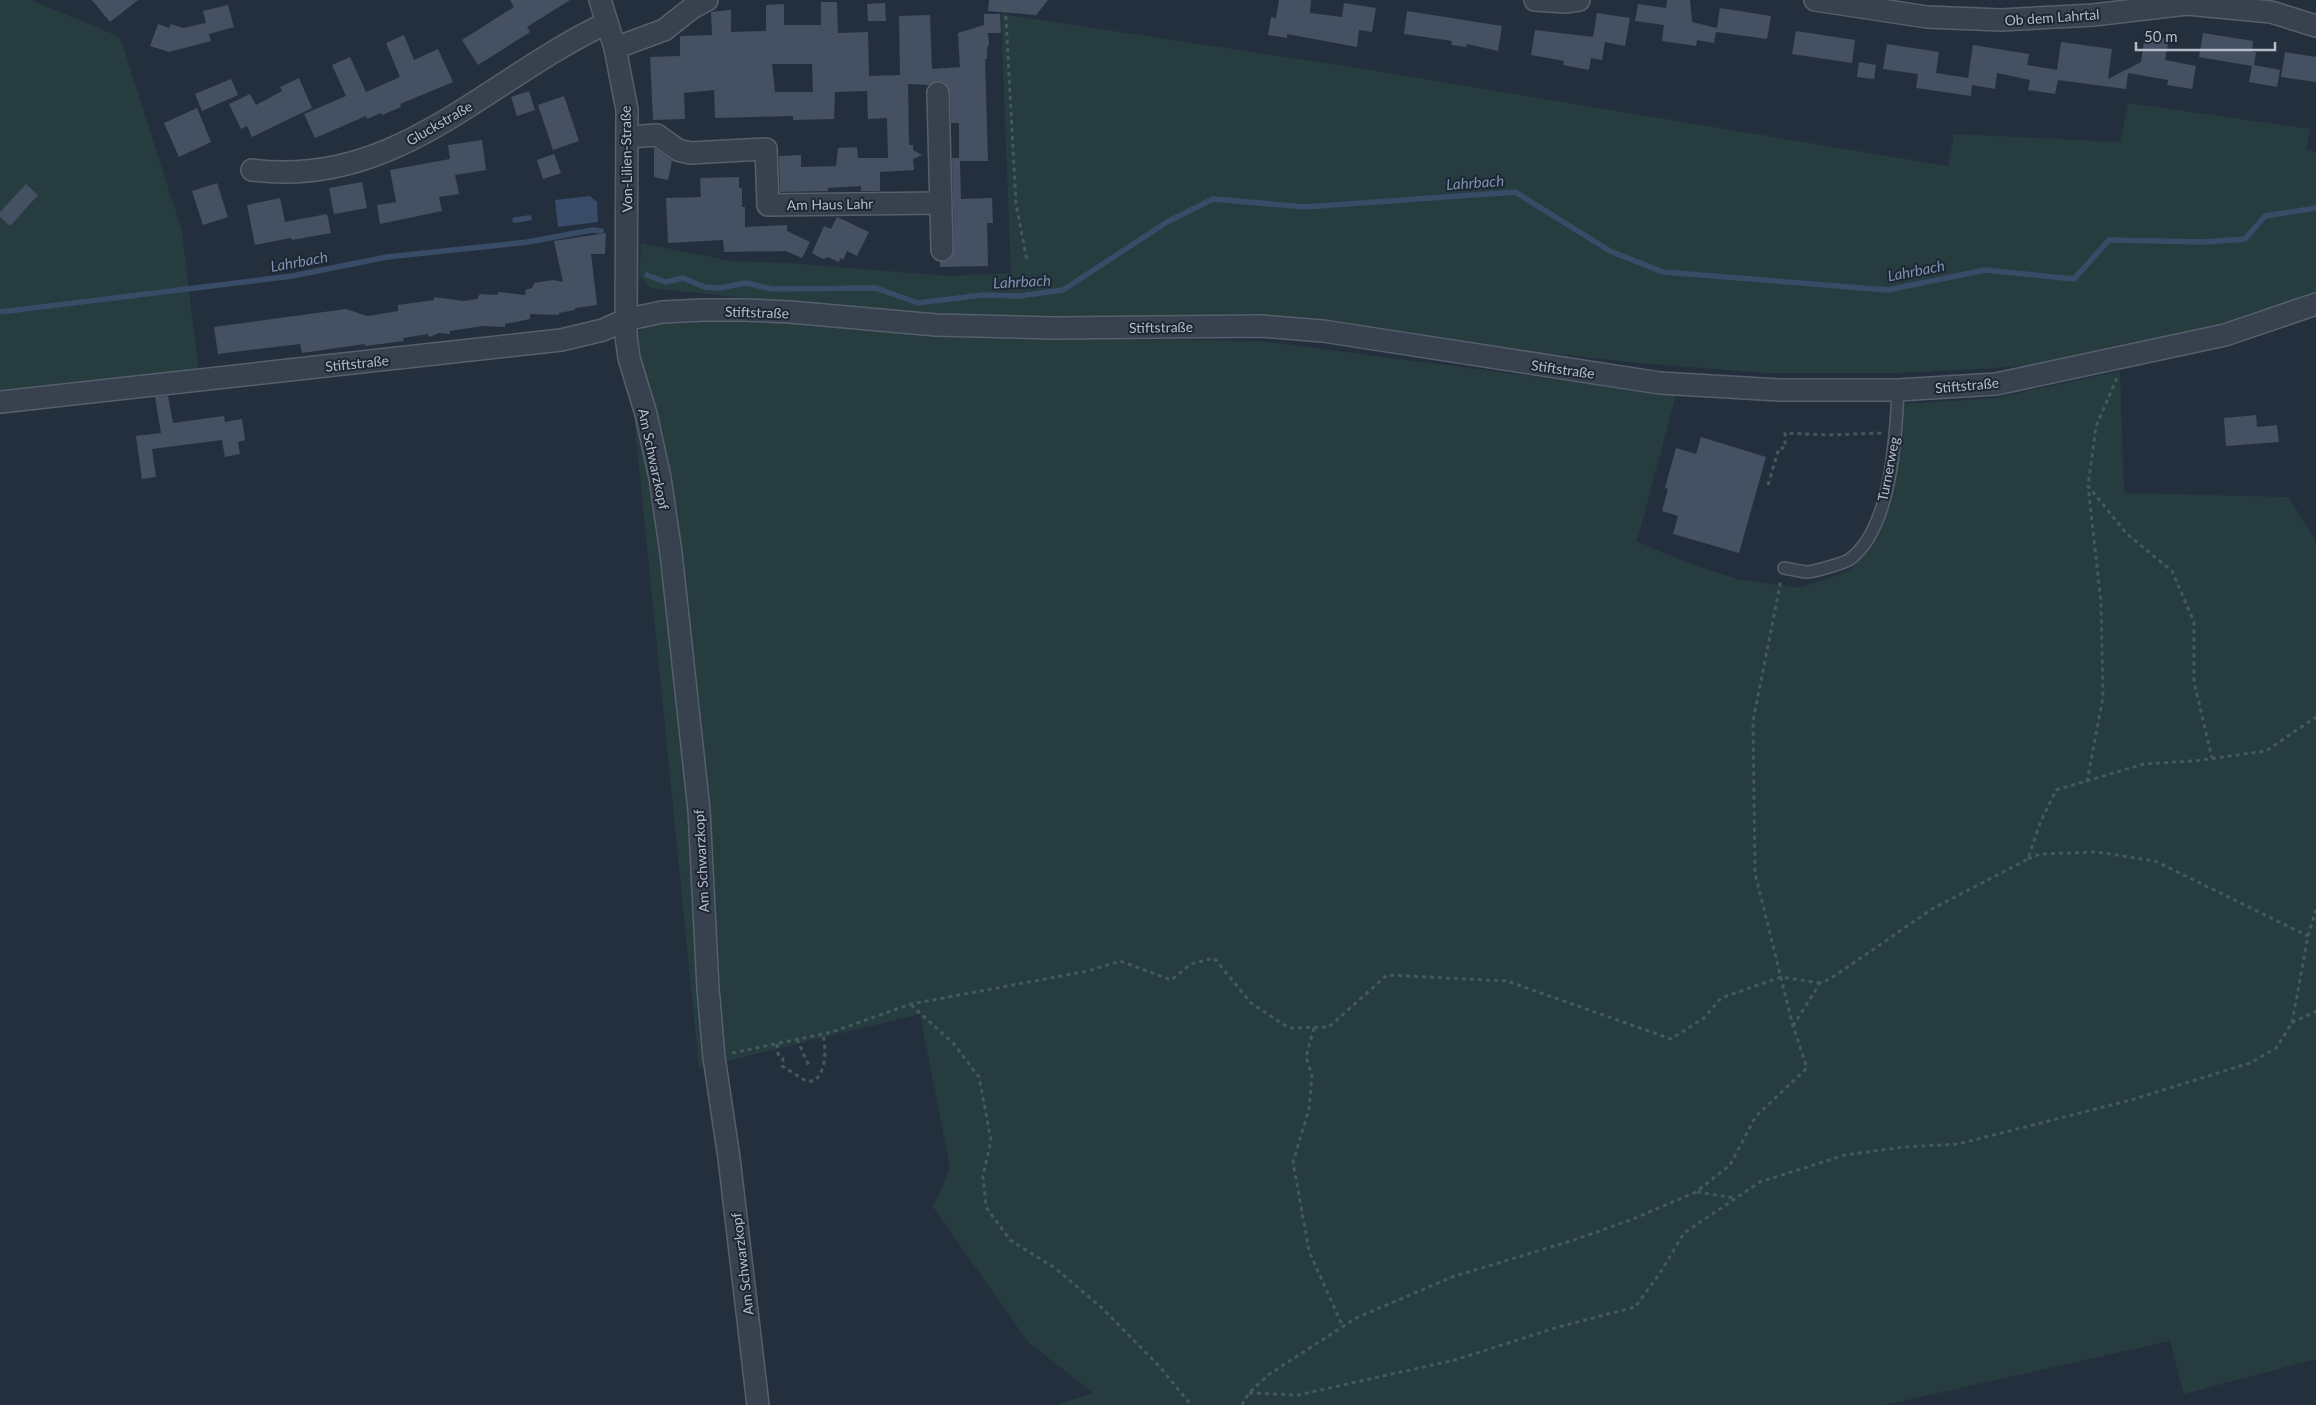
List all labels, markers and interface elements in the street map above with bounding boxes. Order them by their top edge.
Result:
street label: Ob dem Lahrtal [2004,5,2100,29]
scale bar [2136,20,2275,52]
text: 50 m [2144,27,2178,45]
street label: Gluckstraße [403,97,475,149]
street label: Von-Lilien-Straße [617,105,635,213]
water label: Lahrbach [1445,171,1505,193]
street label: Am Haus Lahr [787,195,873,213]
water label: Lahrbach [269,247,329,275]
water label: Lahrbach [1886,256,1946,284]
water label: Lahrbach [993,270,1051,292]
street label: Stiftstraße [725,302,789,322]
street label: Stiftstraße [1129,318,1193,336]
street label: Stiftstraße [324,351,390,375]
street label: Stiftstraße [1530,356,1596,382]
street label: Stiftstraße [1934,374,2000,396]
street label: Am Schwarzkopf [635,407,673,511]
street label: Turnerweg [1873,435,1903,503]
street label: Am Schwarzkopf [690,809,712,913]
street label: Am Schwarzkopf [727,1212,757,1316]

